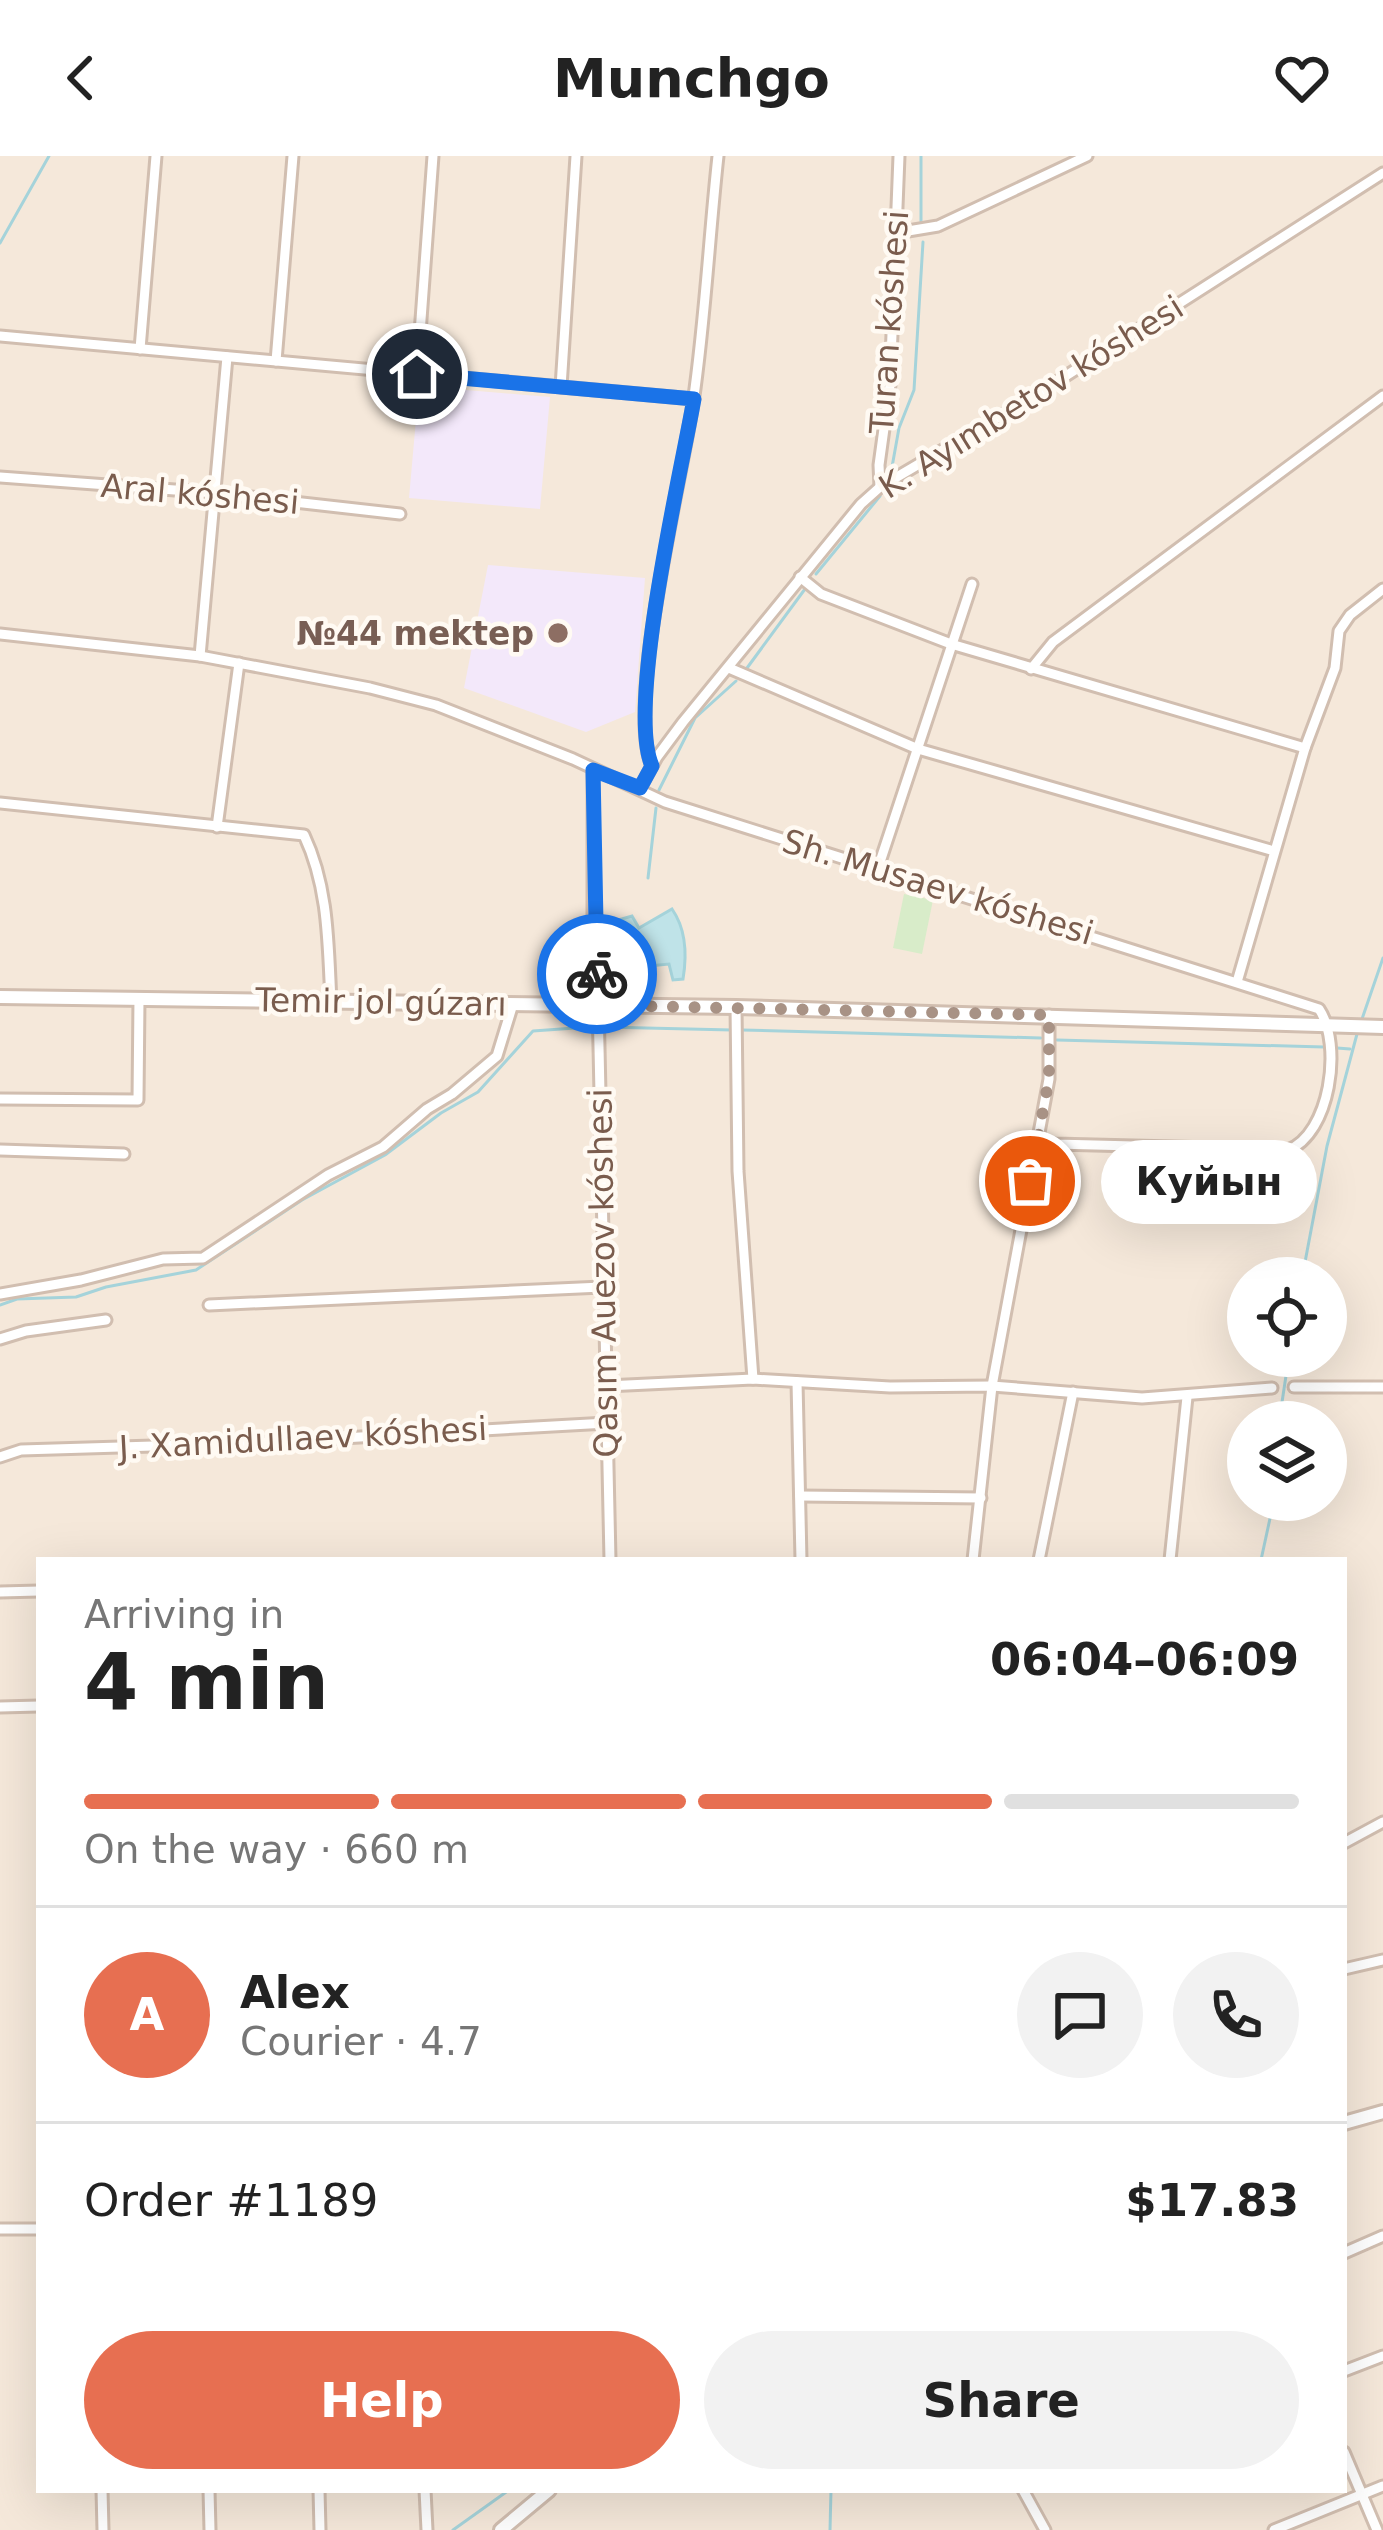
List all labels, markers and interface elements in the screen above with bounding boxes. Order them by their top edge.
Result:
icon: back [48,45,114,111]
icon: heart [1269,45,1335,111]
text: Munchgo [553,47,830,110]
street label: Turan kóshesi [862,209,916,436]
street label: K. Ayımbetov kóshesi [872,287,1190,507]
pin [366,323,468,425]
icon: home [384,341,450,407]
street label: Aral kóshesi [99,466,301,522]
place label: №44 mektep [296,614,534,653]
marker: №44 mektep [545,620,571,646]
street label: Sh. Musaev kóshesi [778,821,1098,953]
courier [537,914,657,1034]
icon: bike [564,941,630,1007]
street label: Temir jol gúzarı [254,980,507,1024]
street label: Qasım Auezov kóshesi [580,1088,626,1458]
pin [979,1130,1081,1232]
callout: Куйын [1102,1139,1318,1223]
icon: bag [997,1148,1063,1214]
text: Куйын [1136,1159,1282,1204]
map controls [1227,1257,1347,1521]
button: locate [1227,1257,1347,1377]
button: layers [1227,1401,1347,1521]
street label: J. Xamidullaev kóshesi [116,1409,488,1467]
text: Arriving in [84,1592,284,1637]
text: 06:04–06:09 [990,1633,1299,1686]
text: 4 min [84,1637,329,1727]
text: On the way · 660 m [84,1827,469,1872]
button: chat [1017,1952,1143,2078]
button: phone [1173,1952,1299,2078]
text: Alex [240,1966,350,2019]
text: A [130,1988,164,2041]
text: Courier · 4.7 [240,2019,482,2064]
text: Order #1189 [84,2174,378,2227]
text: $17.83 [1125,2174,1299,2227]
button: Help [84,2331,680,2469]
button: Share [704,2331,1299,2469]

